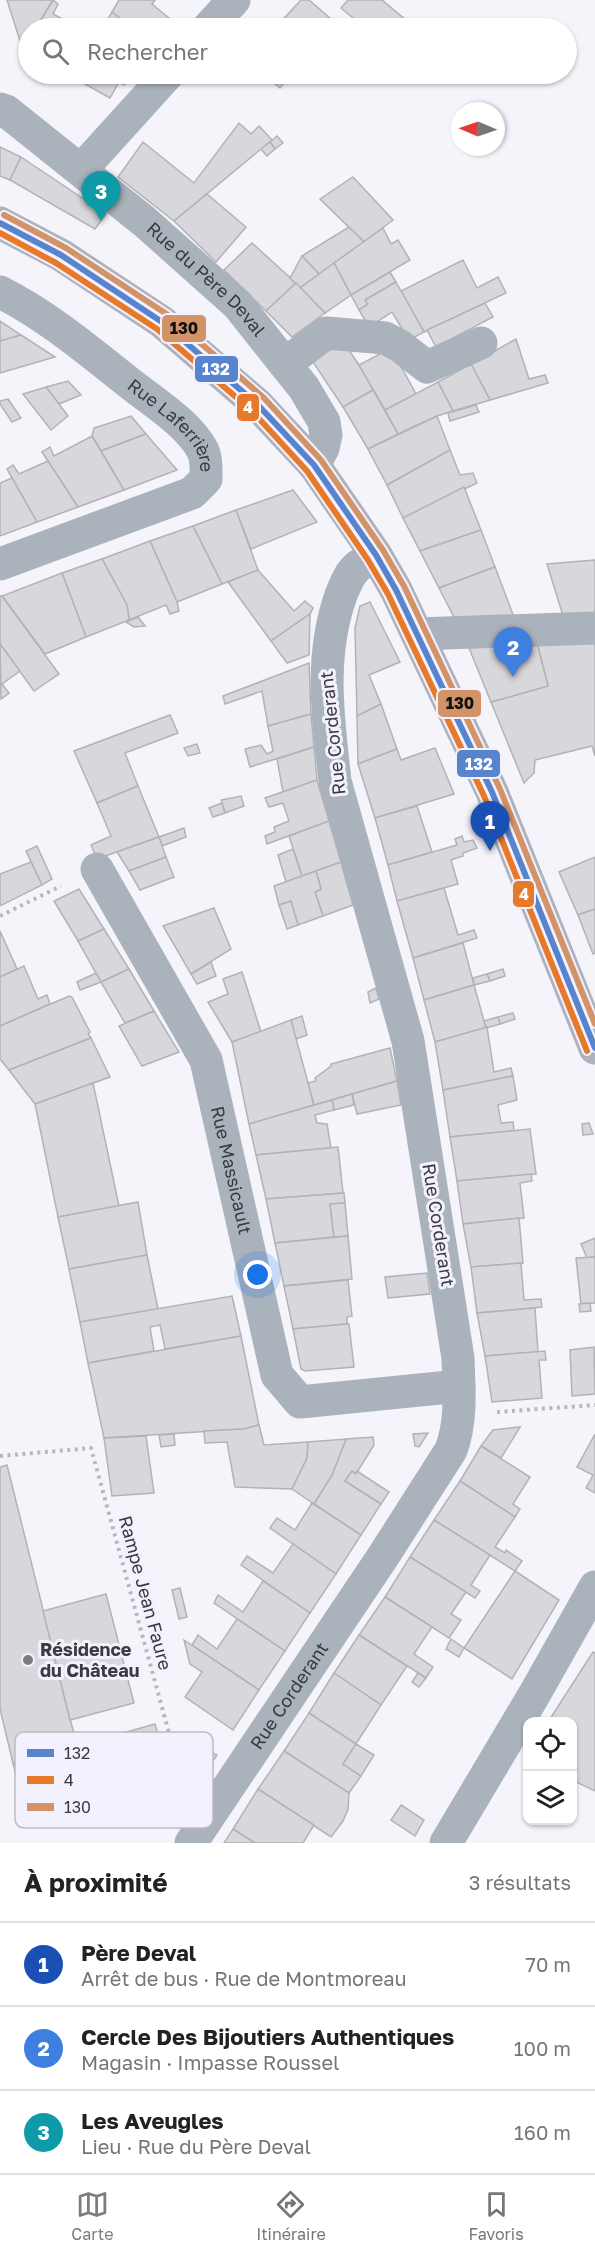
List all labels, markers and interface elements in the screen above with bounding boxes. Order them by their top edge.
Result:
search box [18,18,577,84]
icon: search [39,35,72,68]
text: Rechercher [87,38,208,65]
north arrow [451,102,505,156]
pin: 3 [82,172,120,221]
street label: Rue du Père Deval [143,217,271,341]
line badge: 130 [161,314,207,343]
text: 130 [170,318,198,338]
line badge: 132 [194,355,239,383]
text: 132 [202,359,230,379]
street label: Rue Laferrière [124,374,218,472]
line badge: 4 [236,393,260,422]
text: 4 [243,397,253,417]
pin: 2 [494,628,532,677]
street label: Rue Corderant [315,670,349,796]
line badge: 130 [437,689,482,718]
text: 130 [446,693,474,713]
line badge: 132 [456,749,501,778]
text: 132 [465,754,493,774]
pin: 1 [470,802,510,851]
line badge: 4 [512,880,535,908]
text: 4 [519,884,529,904]
street label: Rue Massicault [207,1104,257,1236]
street label: Rue Corderant [418,1162,460,1288]
your location [243,1260,272,1289]
street label: Rampe Jean Faure [115,1513,177,1672]
place label: Résidence du Château [40,1638,139,1681]
street label: Rue Corderant [245,1638,332,1753]
marker: Résidence du Château [21,1653,35,1667]
map controls [523,1717,577,1825]
button: locate [523,1717,577,1771]
legend [15,1732,213,1828]
text: 132 [64,1743,90,1763]
text: 4 [64,1770,74,1790]
button: layers [523,1771,577,1825]
text: 130 [64,1797,91,1817]
text: À proximité [24,1867,168,1898]
text: 3 résultats [469,1870,571,1894]
text: Père Deval [81,1939,196,1966]
text: 1 [38,1952,49,1976]
text: 70 m [525,1952,571,1976]
text: Arrêt de bus · Rue de Montmoreau [81,1966,407,1990]
text: Cercle Des Bijoutiers Authentiques [81,2023,454,2050]
text: 2 [37,2036,50,2060]
text: 100 m [514,2036,571,2060]
text: Magasin · Impasse Roussel [81,2050,339,2074]
text: Les Aveugles [81,2107,224,2134]
text: 3 [37,2120,50,2144]
text: 160 m [514,2120,571,2144]
text: Lieu · Rue du Père Deval [81,2134,311,2158]
tab: Carte [71,2188,114,2244]
tab: Itinéraire [256,2188,326,2244]
tab: Favoris [468,2188,524,2244]

